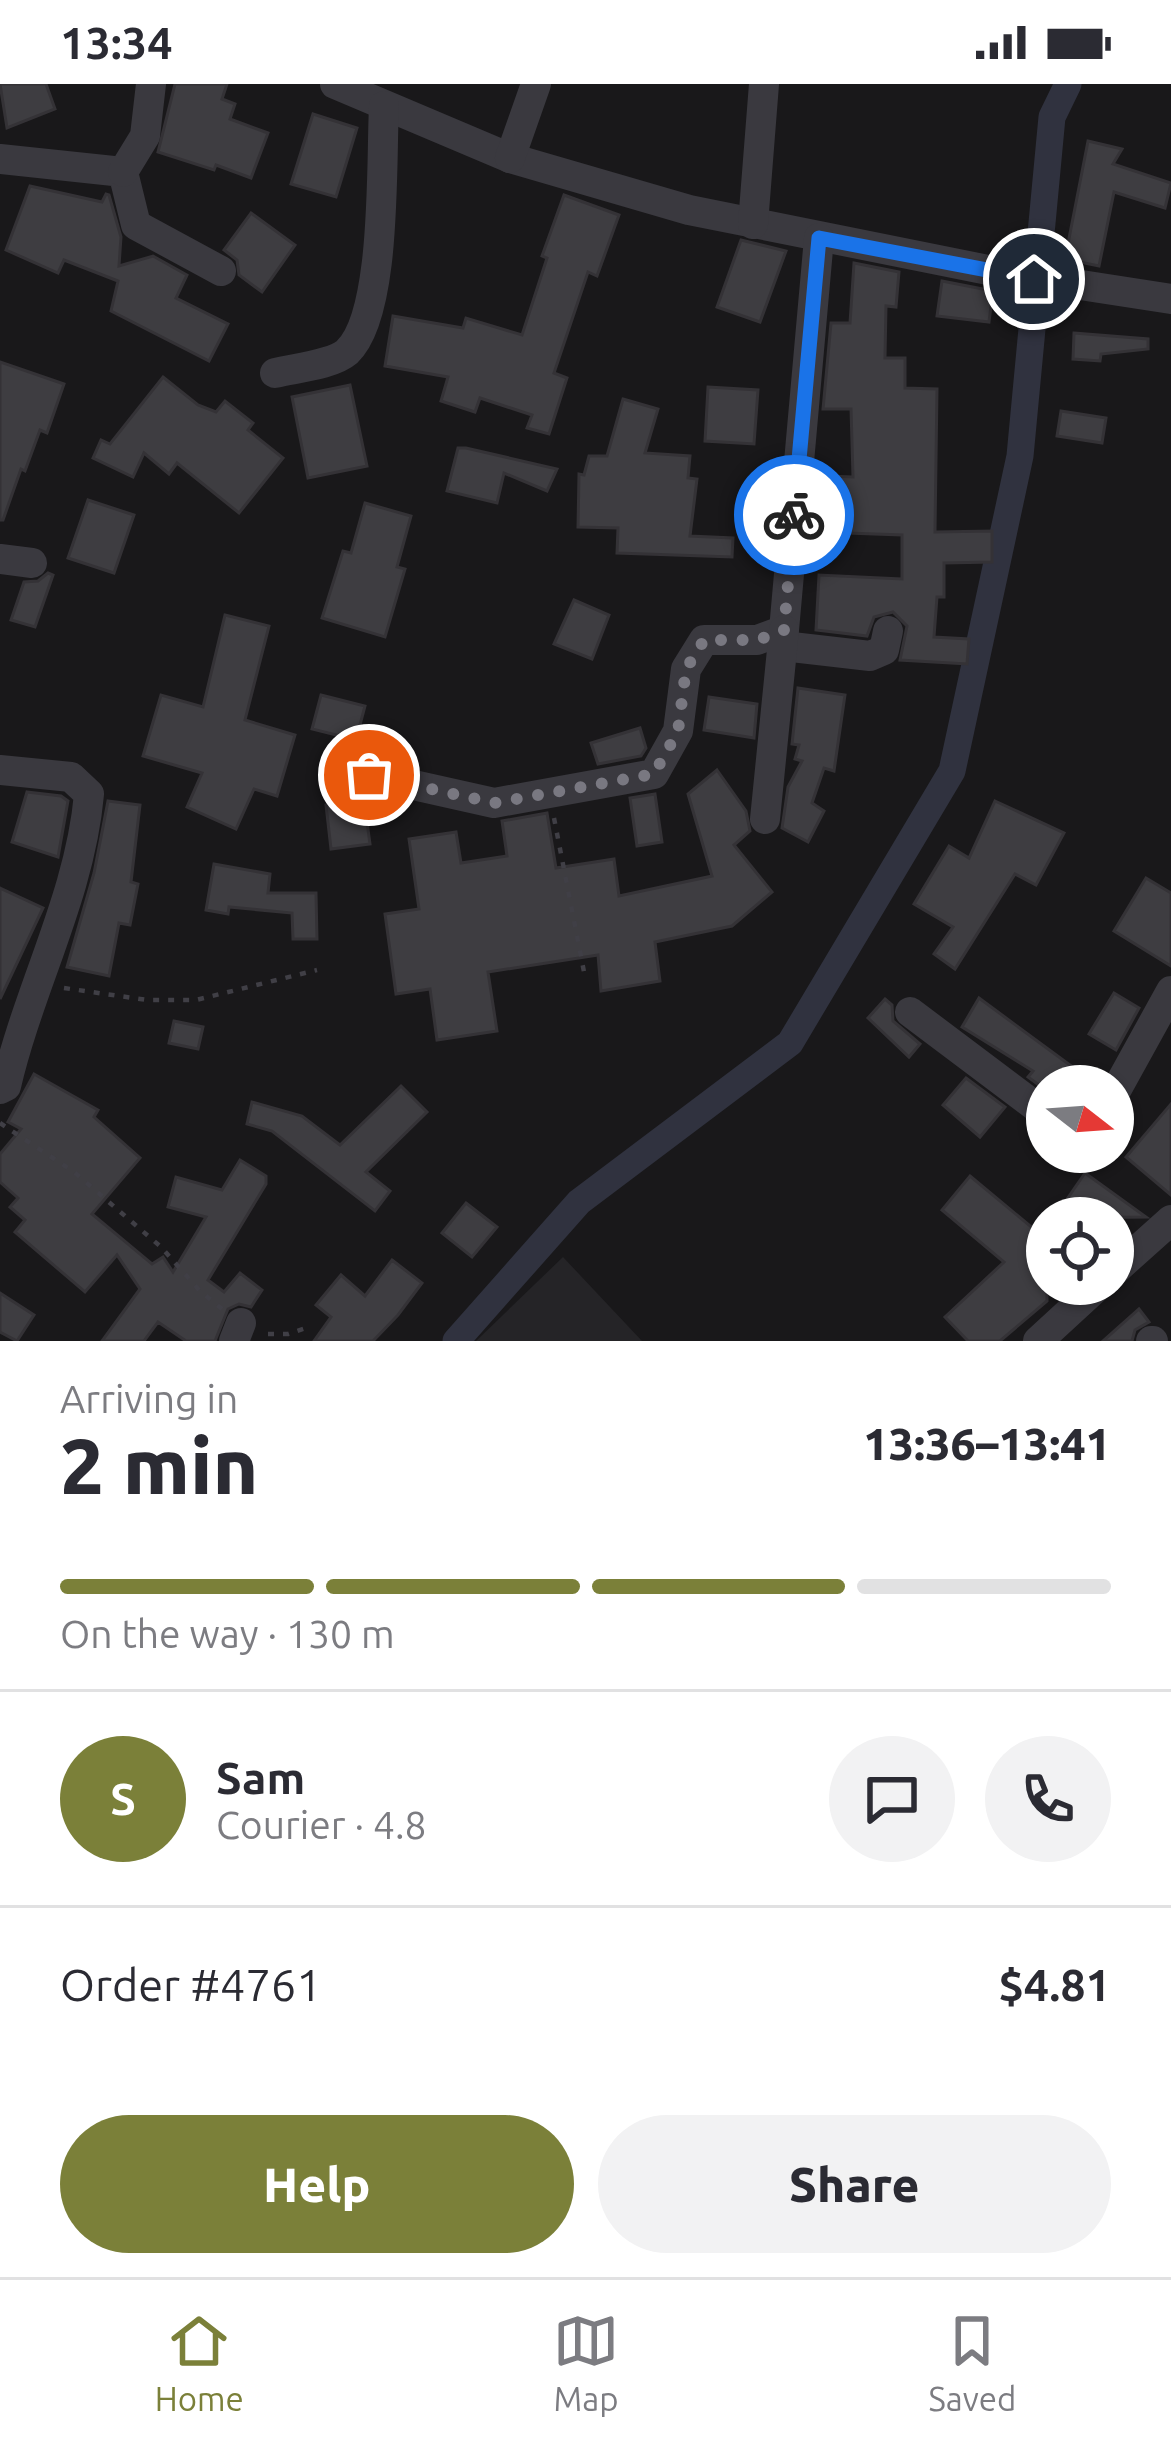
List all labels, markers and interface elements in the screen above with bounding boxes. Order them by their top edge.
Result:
text: 13:34 [60,17,173,68]
pin [983,228,1085,330]
icon: home [1001,246,1067,312]
courier [734,455,854,575]
icon: bike [761,482,827,548]
pin [318,724,420,826]
icon: bag [336,742,402,808]
north arrow [1026,1065,1134,1173]
map controls [1026,1065,1134,1305]
button: locate [1026,1197,1134,1305]
text: Arriving in [60,1377,238,1420]
text: 13:36–13:41 [863,1418,1111,1469]
text: 2 min [60,1421,258,1509]
text: On the way · 130 m [60,1612,395,1655]
button: chat [829,1736,955,1862]
button: phone [985,1736,1111,1862]
text: Sam [216,1752,305,1803]
text: S [110,1773,136,1824]
text: Courier · 4.8 [216,1803,427,1846]
text: Order #4761 [60,1959,322,2010]
text: $4.81 [998,1959,1111,2010]
button: Help [60,2115,574,2253]
button: Share [598,2115,1111,2253]
tab: Home [155,2308,244,2417]
tab: Map [553,2308,619,2417]
tab: Saved [928,2308,1016,2417]

